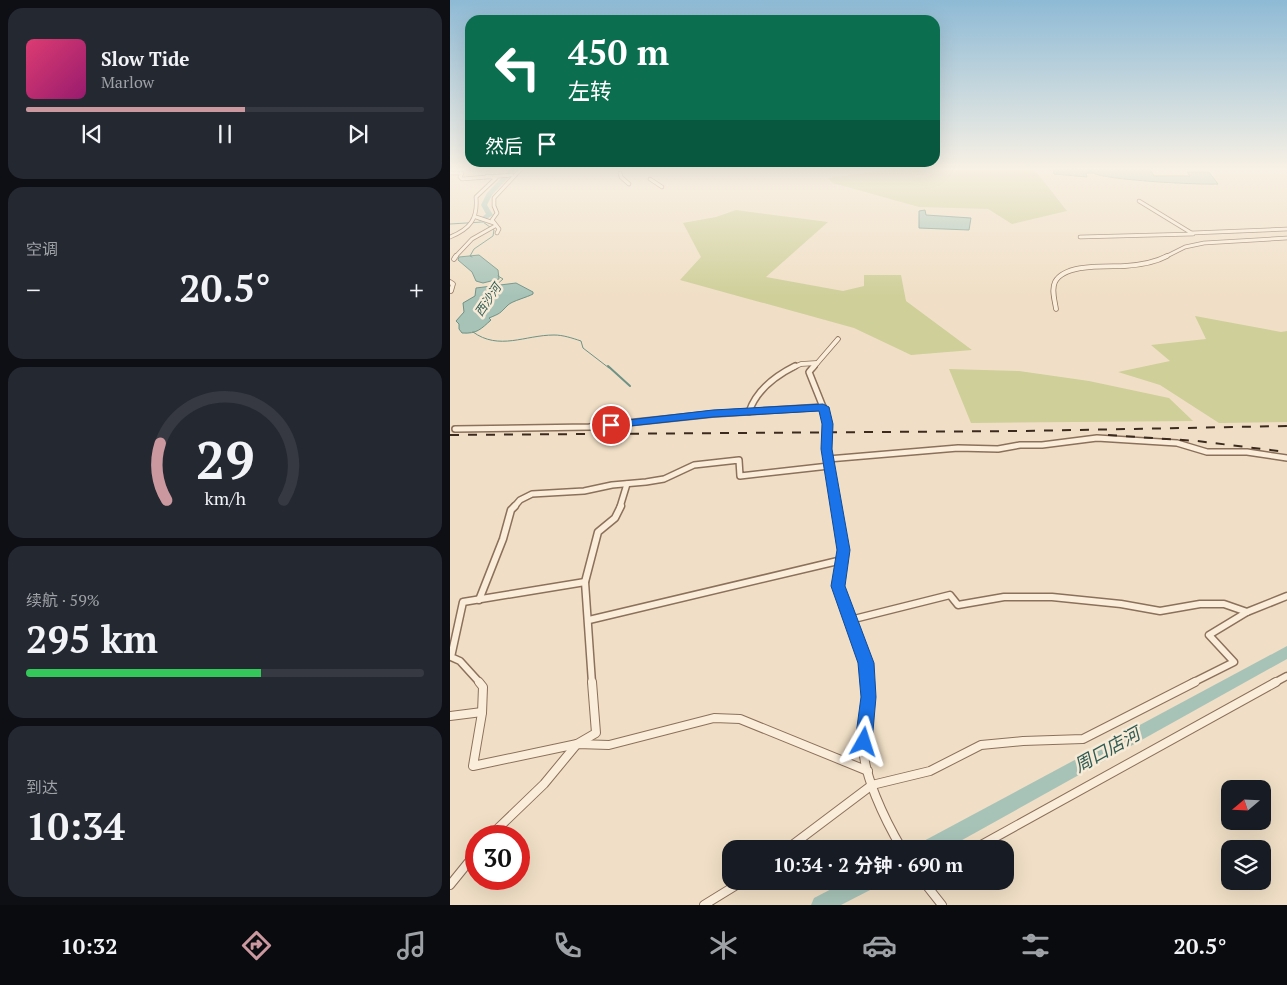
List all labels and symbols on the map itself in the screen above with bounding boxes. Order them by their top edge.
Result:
water label: 西沙河 [471,279,505,319]
pin [590,404,632,446]
position arrow [837,715,889,767]
water label: 周口店河 [1069,720,1146,777]
north arrow [1221,780,1271,830]
speed limit sign: 30 [465,825,530,890]

